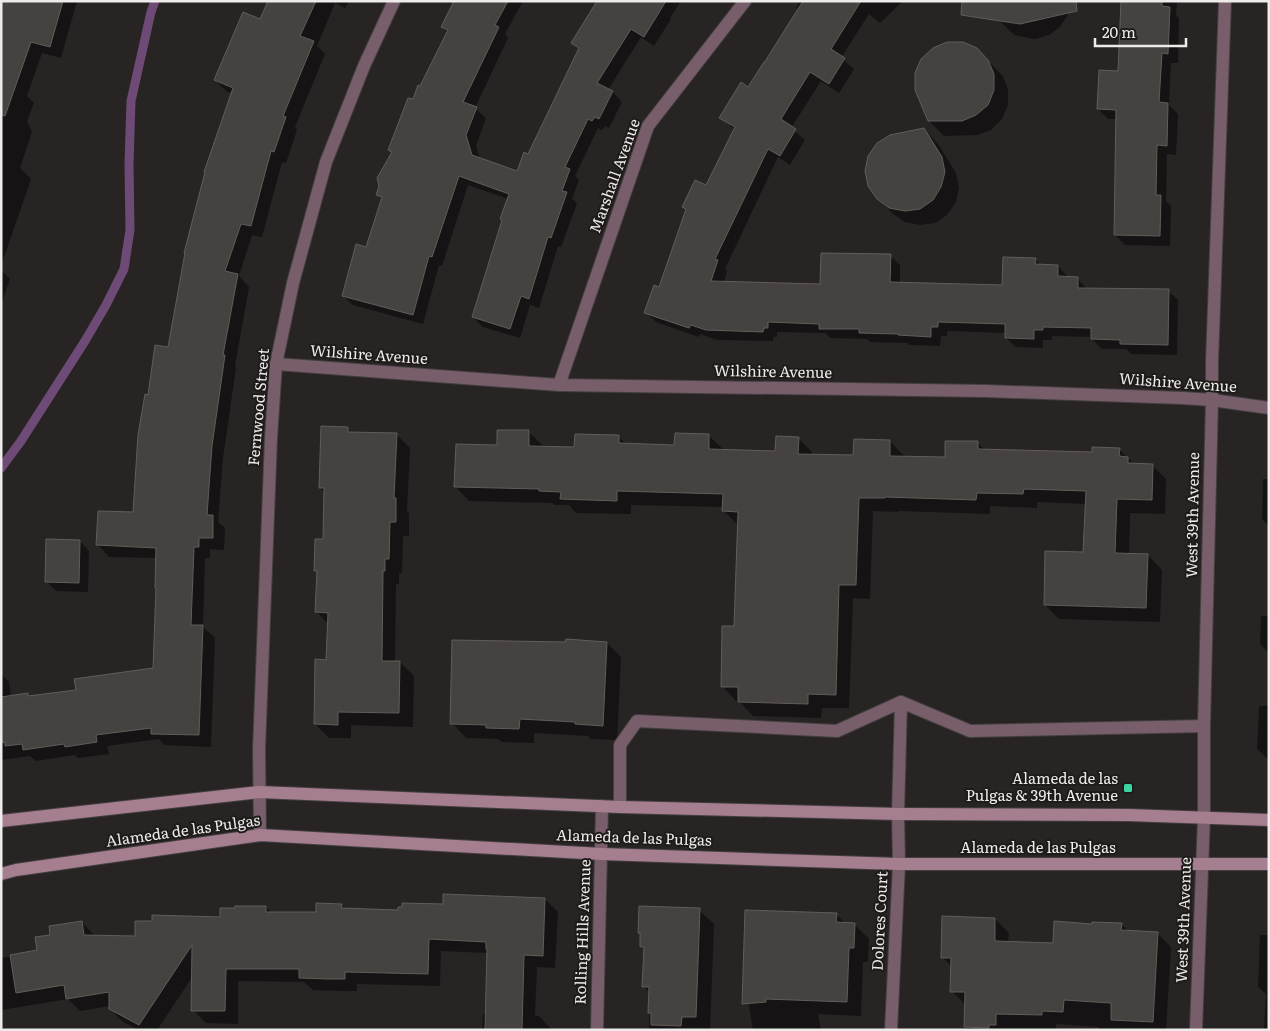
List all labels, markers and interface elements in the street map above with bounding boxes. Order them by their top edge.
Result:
scale bar [1095,15,1186,47]
text: 20 m [1102,20,1136,43]
street label: Marshall Avenue [582,115,645,236]
street label: Wilshire Avenue [309,338,429,369]
street label: Fernwood Street [241,347,274,467]
street label: Wilshire Avenue [714,358,833,383]
street label: Wilshire Avenue [1118,366,1238,397]
street label: West 39th Avenue [1179,452,1204,578]
place label: Alameda de las Pulgas & 39th Avenue [966,766,1118,806]
marker: Alameda de las Pulgas & 39th Avenue [1122,782,1134,794]
street label: Alameda de las Pulgas [104,807,262,852]
street label: Alameda de las Pulgas [556,822,712,851]
street label: Alameda de las Pulgas [960,835,1116,858]
street label: West 39th Avenue [1169,856,1196,983]
street label: Rolling Hills Avenue [567,859,596,1005]
street label: Dolores Court [864,871,893,971]

